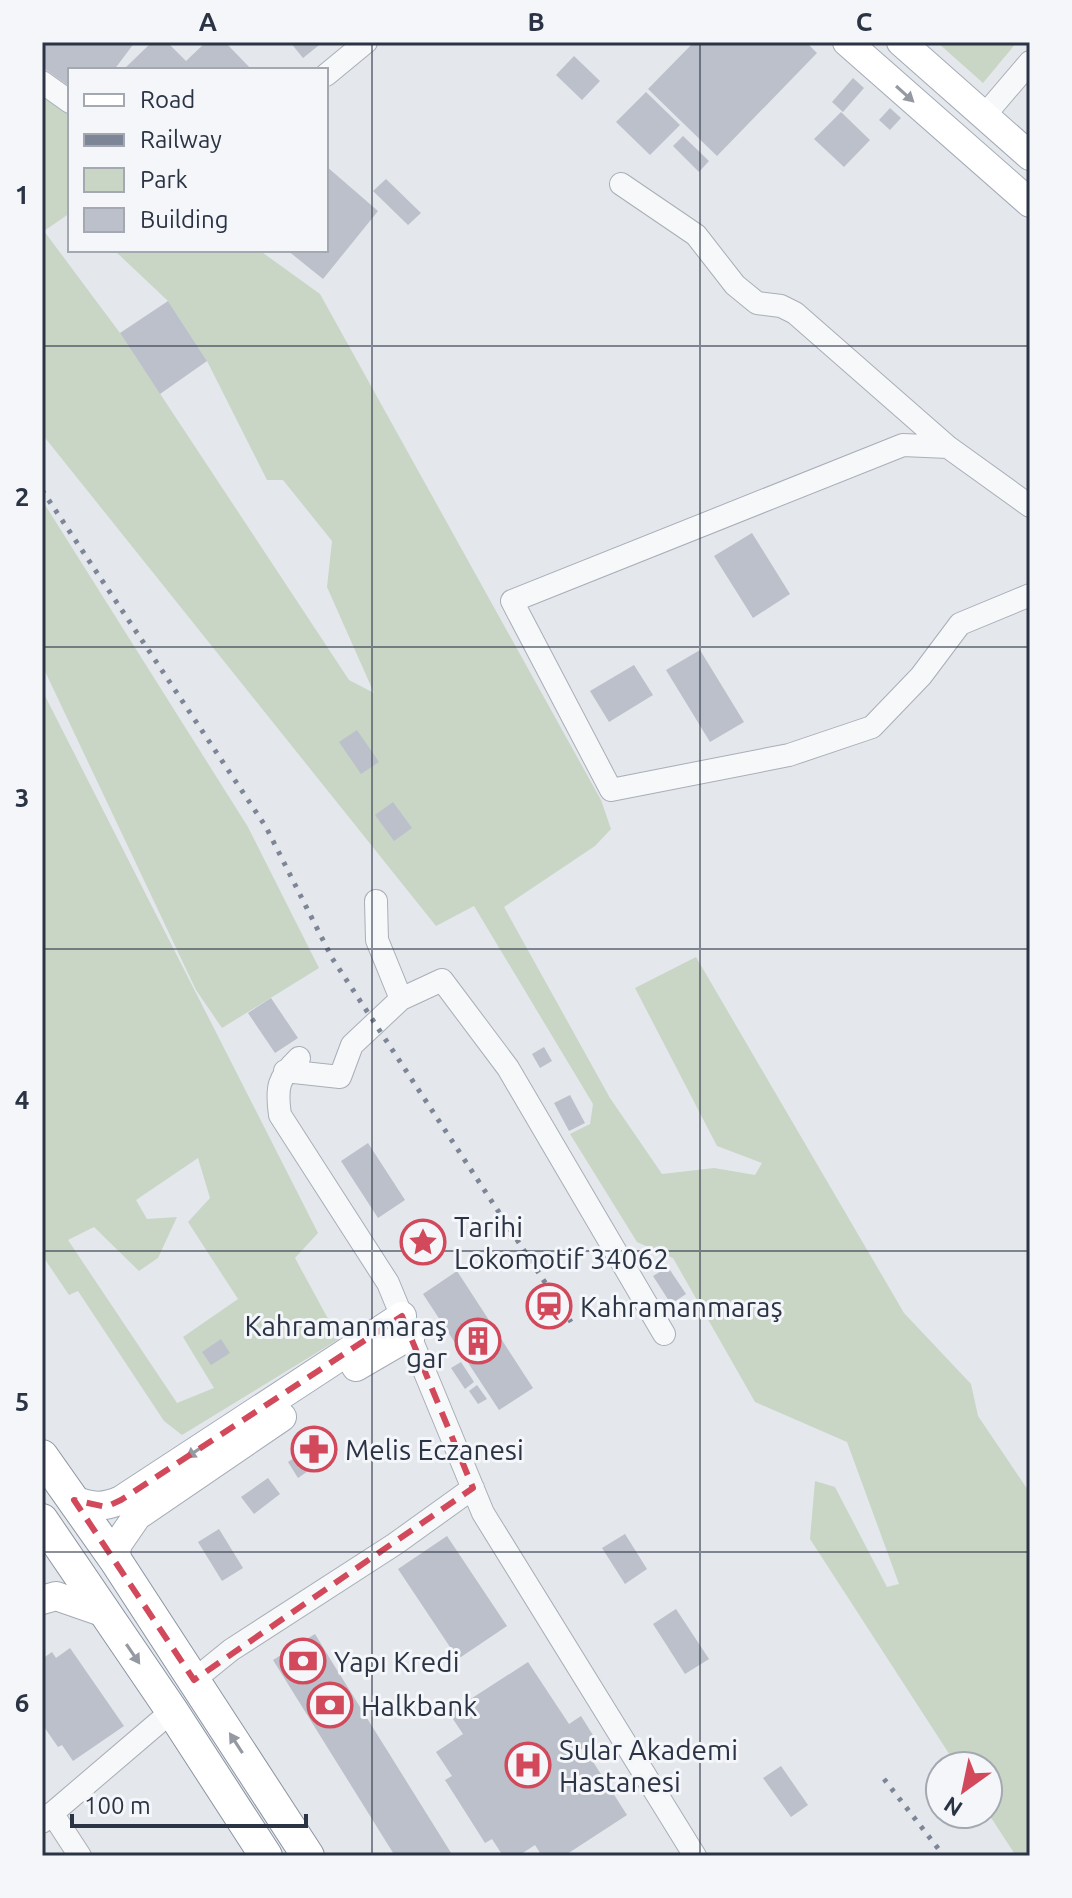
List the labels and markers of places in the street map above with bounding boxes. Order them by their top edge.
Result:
place label: Tarihi Lokomotif 34062 [454,1211,669,1274]
place icon: Tarihi Lokomotif 34062 [399,1218,447,1266]
station icon: Kahramanmaraş [525,1282,573,1330]
place label: Kahramanmaraş [580,1291,783,1322]
place label: Kahramanmaraş gar [244,1310,447,1373]
building icon: Kahramanmaraş gar [454,1317,502,1365]
pharmacy icon: Melis Eczanesi [290,1425,338,1473]
place label: Melis Eczanesi [345,1434,524,1465]
bank icon: Yapı Kredi [279,1637,327,1685]
place label: Yapı Kredi [334,1646,460,1677]
bank icon: Halkbank [306,1681,354,1729]
place label: Halkbank [361,1690,477,1721]
place label: Sular Akademi Hastanesi [559,1734,738,1797]
hospital icon: Sular Akademi Hastanesi [504,1741,552,1789]

